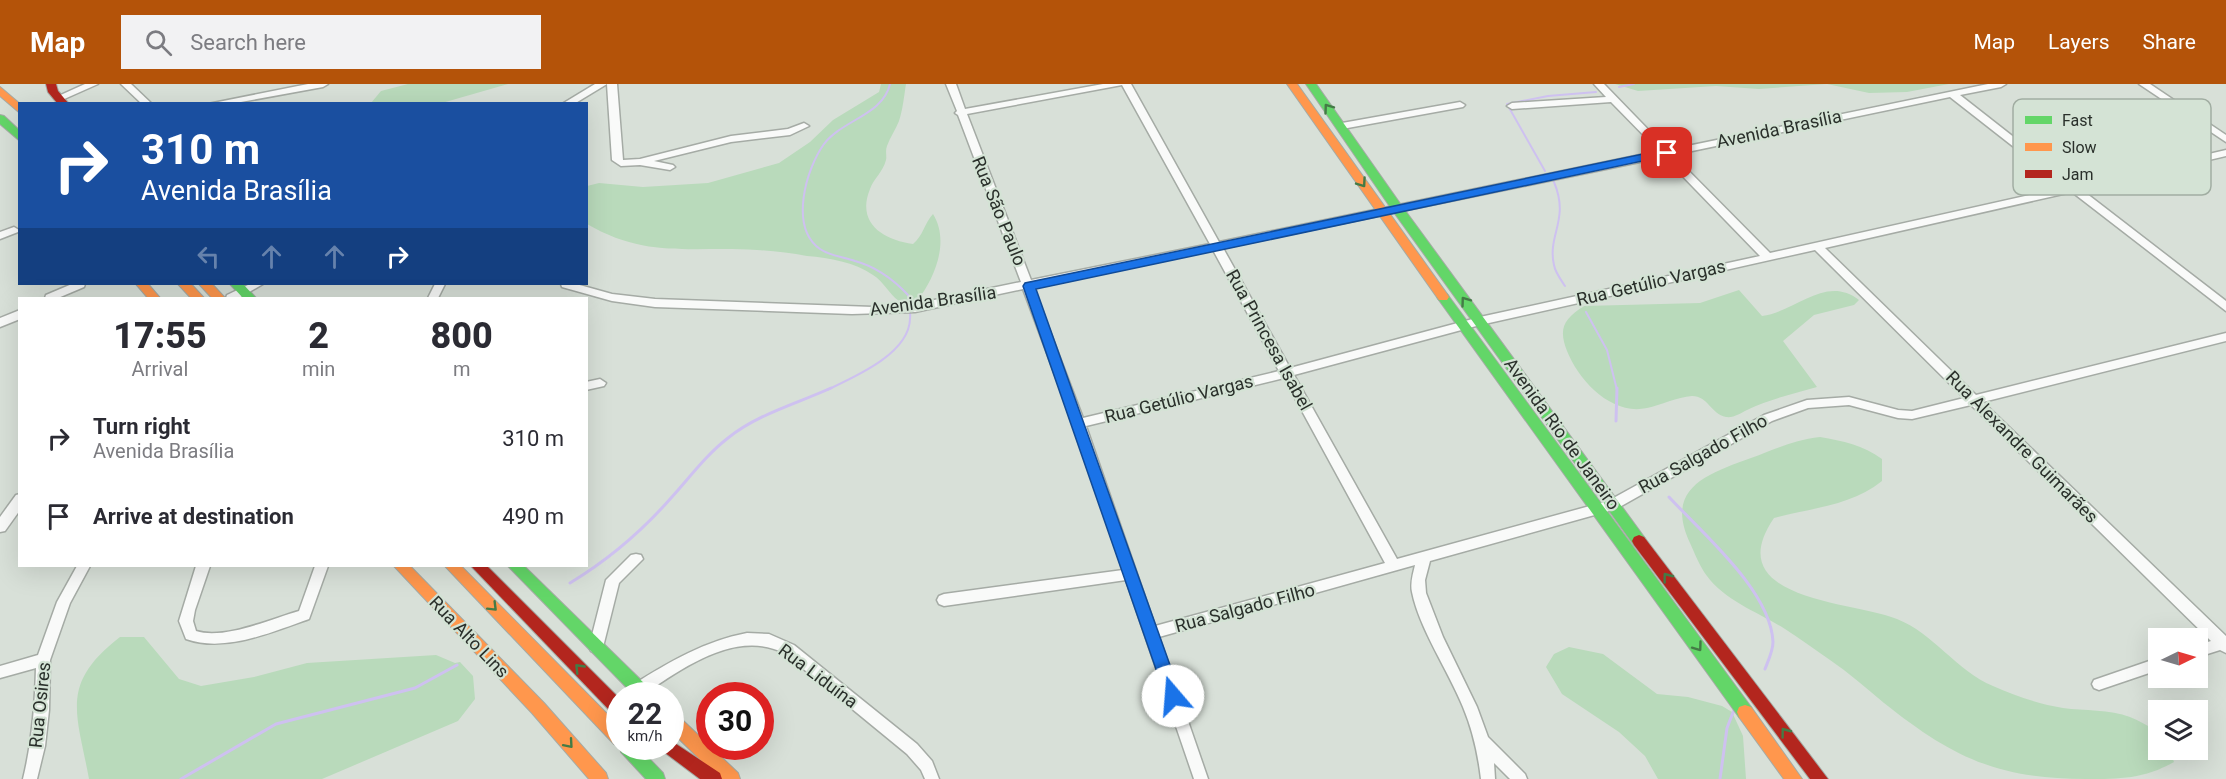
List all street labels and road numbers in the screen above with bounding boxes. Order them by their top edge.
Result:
street label: Avenida Brasília [1714,105,1843,152]
street label: Rua São Paulo [968,153,1031,269]
street label: Rua Getúlio Vargas [1574,255,1727,310]
street label: Rua Princesa Isabel [1222,266,1317,414]
street label: Avenida Brasília [868,281,997,320]
street label: Avenida Rio de Janeiro [1500,354,1624,514]
street label: Rua Alexandre Guimarães [1942,366,2103,527]
street label: Rua Getúlio Vargas [1102,370,1255,427]
street label: Rua Salgado Filho [1635,410,1771,498]
street label: Rua Salgado Filho [1173,579,1317,636]
street label: Rua Alto Lins [425,592,513,682]
street label: Rua Liduína [775,639,862,712]
street label: Rua Osires [25,661,54,749]

